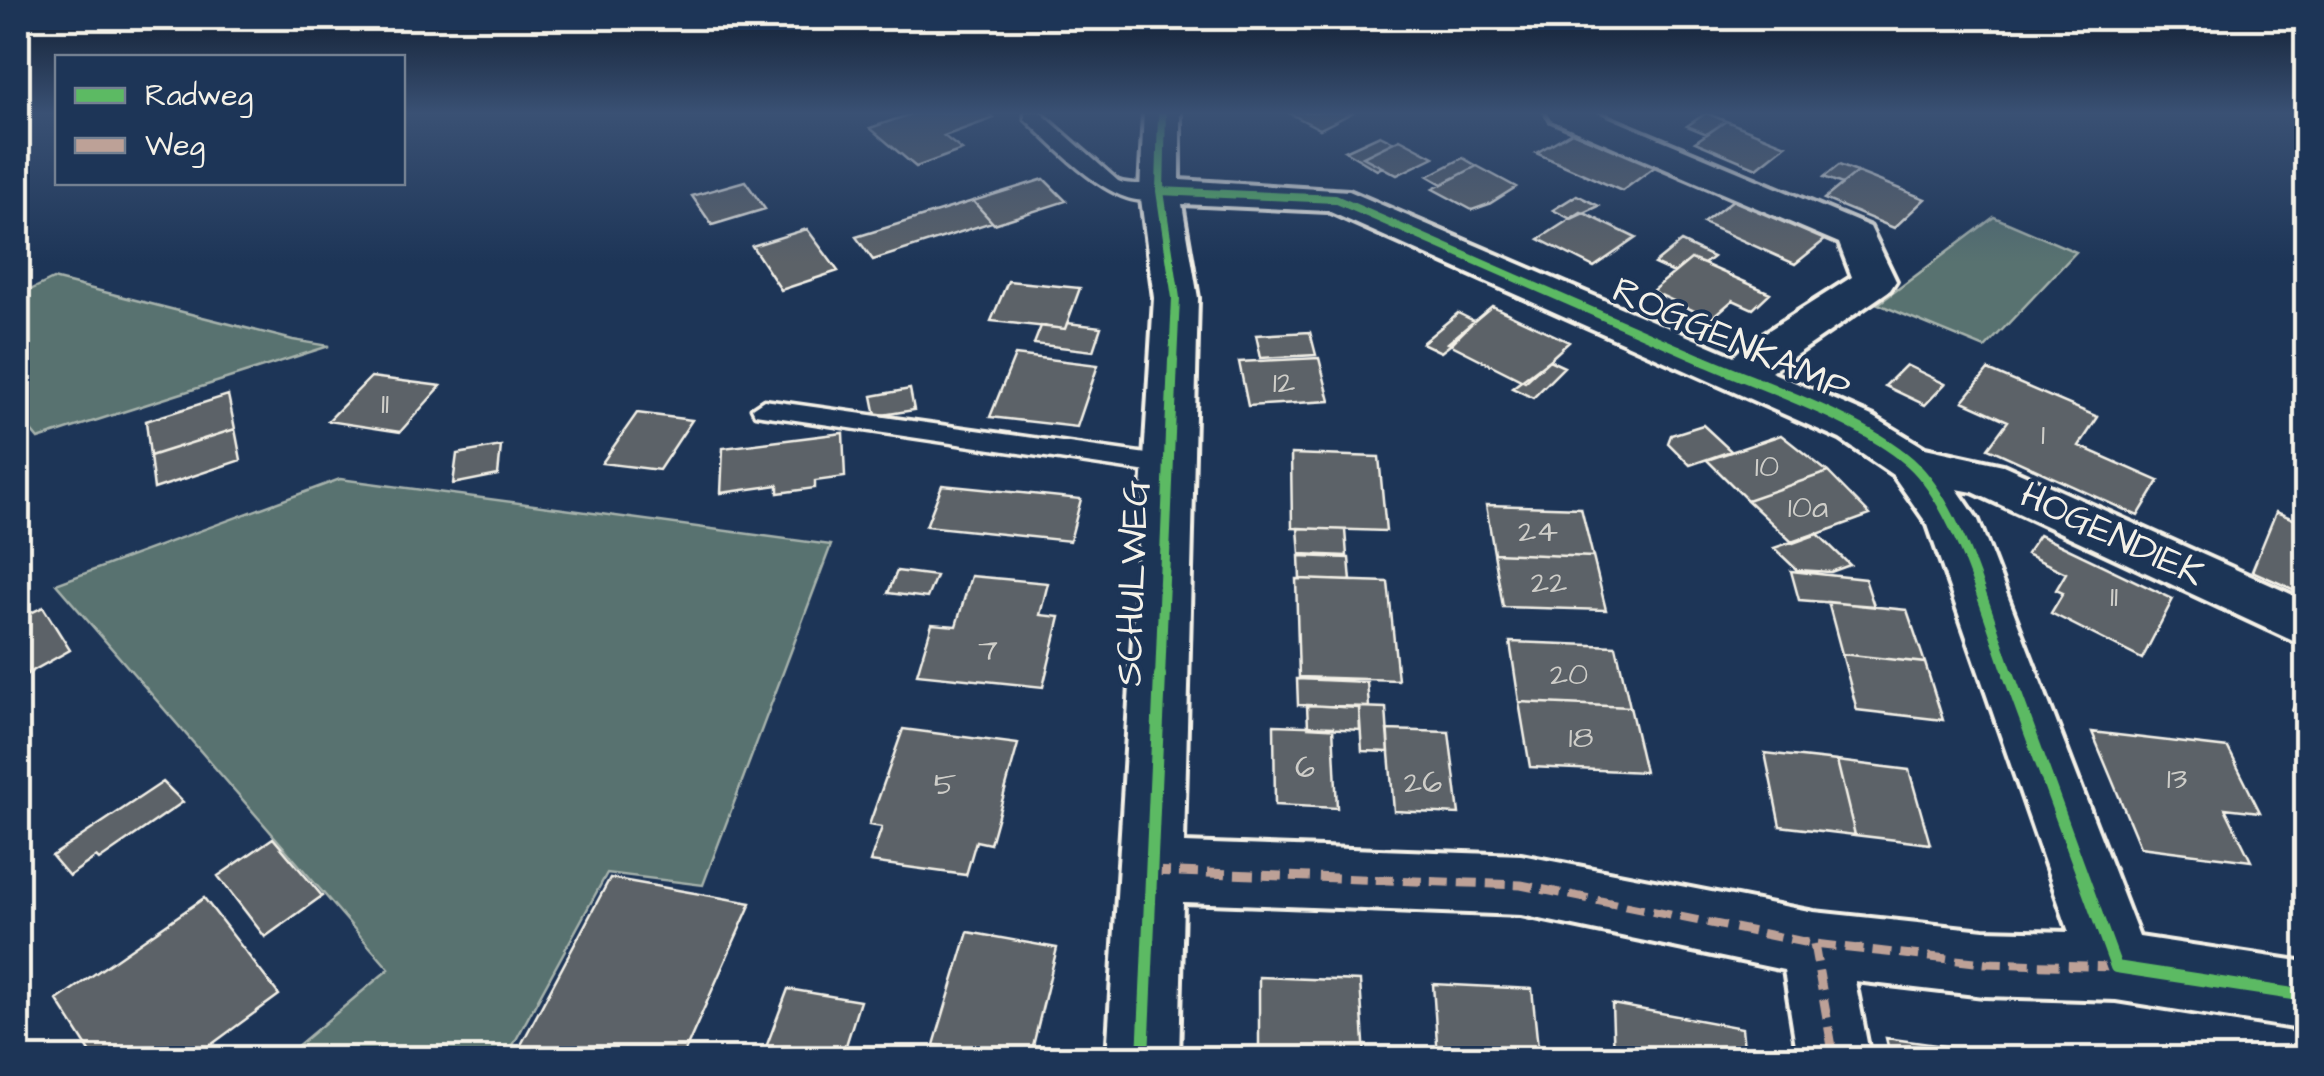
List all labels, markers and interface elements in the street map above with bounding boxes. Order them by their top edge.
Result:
legend [55,55,405,185]
text: Radweg [145,75,253,118]
text: Weg [145,125,205,168]
street label: ROGGENKAMP [1604,264,1858,416]
house number: 12 [1273,360,1295,405]
house number: 11 [381,381,389,426]
house number: 1 [2041,412,2045,457]
house number: 10 [1755,444,1779,489]
street label: HOGENDIEK [2012,470,2212,600]
street label: SCHULWEG [1103,479,1163,687]
house number: 10a [1788,485,1828,530]
house number: 24 [1518,509,1558,554]
house number: 22 [1531,560,1567,605]
house number: 11 [2110,574,2118,619]
house number: 7 [978,628,998,673]
house number: 20 [1550,652,1588,697]
house number: 18 [1569,715,1593,760]
house number: 6 [1295,745,1315,790]
house number: 13 [2167,756,2187,801]
house number: 26 [1404,760,1442,805]
house number: 5 [934,762,957,807]

